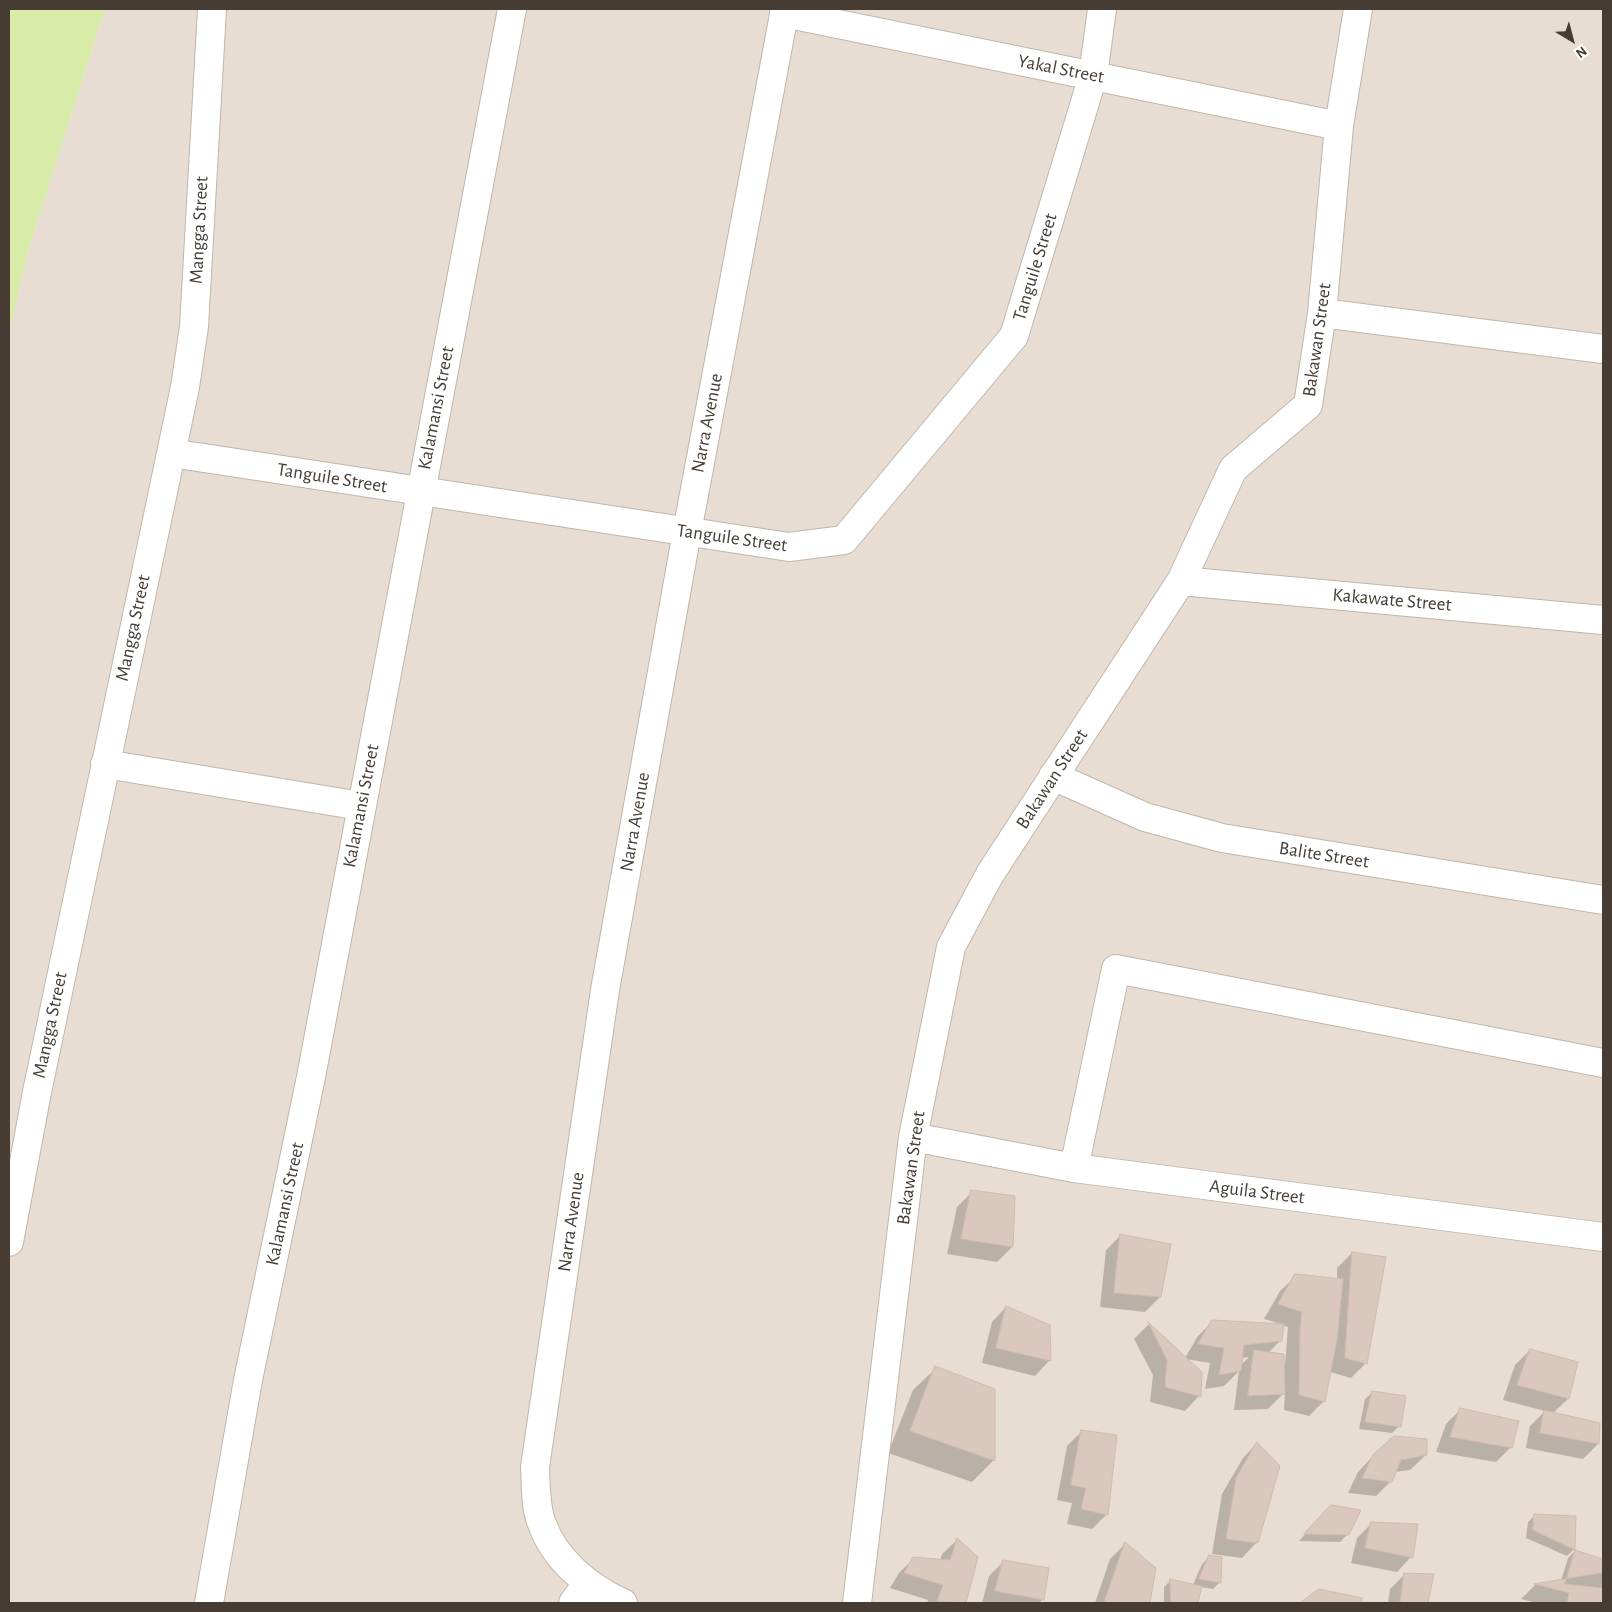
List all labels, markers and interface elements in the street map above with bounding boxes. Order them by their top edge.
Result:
north arrow [1547,15,1597,65]
text: N [1573,43,1589,60]
street label: Yakal Street [1016,49,1106,89]
street label: Mangga Street [185,175,213,285]
street label: Tanguile Street [1008,210,1062,324]
street label: Bakawan Street [1298,282,1336,398]
street label: Kalamansi Street [413,344,459,472]
street label: Narra Avenue [686,371,728,475]
street label: Tanguile Street [275,458,389,498]
street label: Tanguile Street [675,519,789,557]
street label: Mangga Street [111,573,155,683]
street label: Kakawate Street [1331,583,1453,617]
street label: Bakawan Street [1011,725,1093,833]
street label: Kalamansi Street [338,742,384,870]
street label: Narra Avenue [615,771,655,873]
street label: Balite Street [1277,837,1371,873]
street label: Mangga Street [28,970,72,1080]
street label: Bakawan Street [892,1110,930,1226]
street label: Kalamansi Street [261,1140,309,1268]
street label: Narra Avenue [553,1171,589,1273]
street label: Aguila Street [1208,1175,1306,1209]

